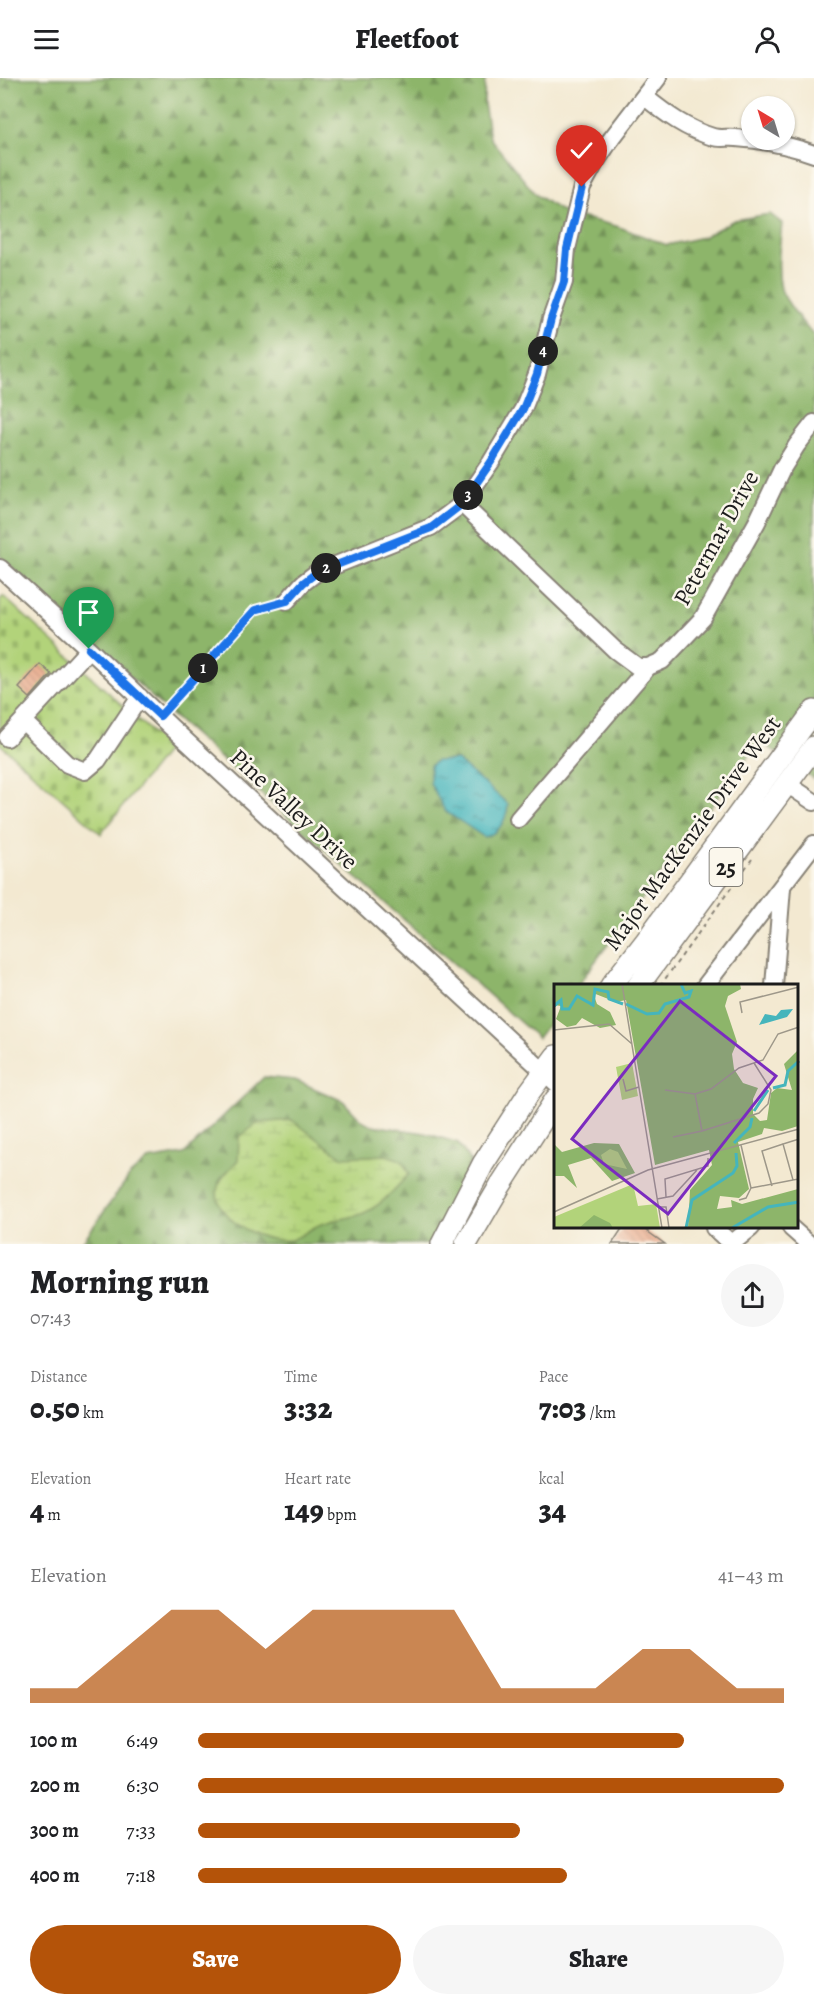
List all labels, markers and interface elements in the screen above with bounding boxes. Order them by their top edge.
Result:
text: Fleetfoot [355,21,459,57]
icon: menu [30,23,63,56]
icon: person [751,23,784,56]
north arrow [741,96,795,150]
map controls [741,96,795,150]
pin [556,125,607,187]
icon: check [565,134,598,167]
pin: 4 [528,336,558,366]
text: 4 [539,340,547,362]
street label: Petermar Drive [666,465,766,611]
pin: 3 [453,480,483,510]
text: 3 [465,484,471,506]
pin: 2 [311,553,341,583]
text: 2 [322,557,330,579]
pin [63,587,114,649]
icon: arrive [72,596,105,629]
pin: 1 [188,653,218,683]
text: 1 [200,657,206,679]
street label: Major MacKenzie Drive West [596,709,788,957]
street label: Pine Valley Drive [223,741,365,877]
road number: 25 [710,848,742,886]
inset map [554,984,799,1229]
text: Morning run [30,1259,209,1304]
button: share [721,1264,784,1327]
text: 07:43 [30,1304,71,1331]
text: Distance [30,1366,87,1388]
text: Time [284,1366,318,1388]
text: Pace [539,1366,568,1388]
text: 0.50 [30,1388,80,1428]
text: 3:32 [284,1388,332,1428]
text: 7:03 [539,1388,586,1428]
text: km [80,1402,104,1424]
text: /km [586,1402,616,1424]
text: Elevation [30,1468,91,1490]
text: Heart rate [284,1468,351,1490]
text: kcal [539,1468,564,1490]
text: 4 [30,1490,44,1530]
text: 149 [284,1490,324,1530]
text: 34 [539,1490,566,1530]
text: m [44,1504,61,1526]
text: bpm [324,1504,357,1526]
text: Elevation [30,1562,107,1589]
text: 41–43 m [718,1562,784,1589]
text: 100 m [30,1727,78,1754]
text: 6:49 [126,1727,158,1754]
text: 200 m [30,1772,80,1799]
text: 6:30 [126,1772,159,1799]
text: 300 m [30,1817,79,1844]
text: 7:33 [126,1817,156,1844]
text: 400 m [30,1862,80,1889]
text: 7:18 [126,1862,156,1889]
button: Save [30,1925,401,1994]
button: Share [413,1925,784,1994]

